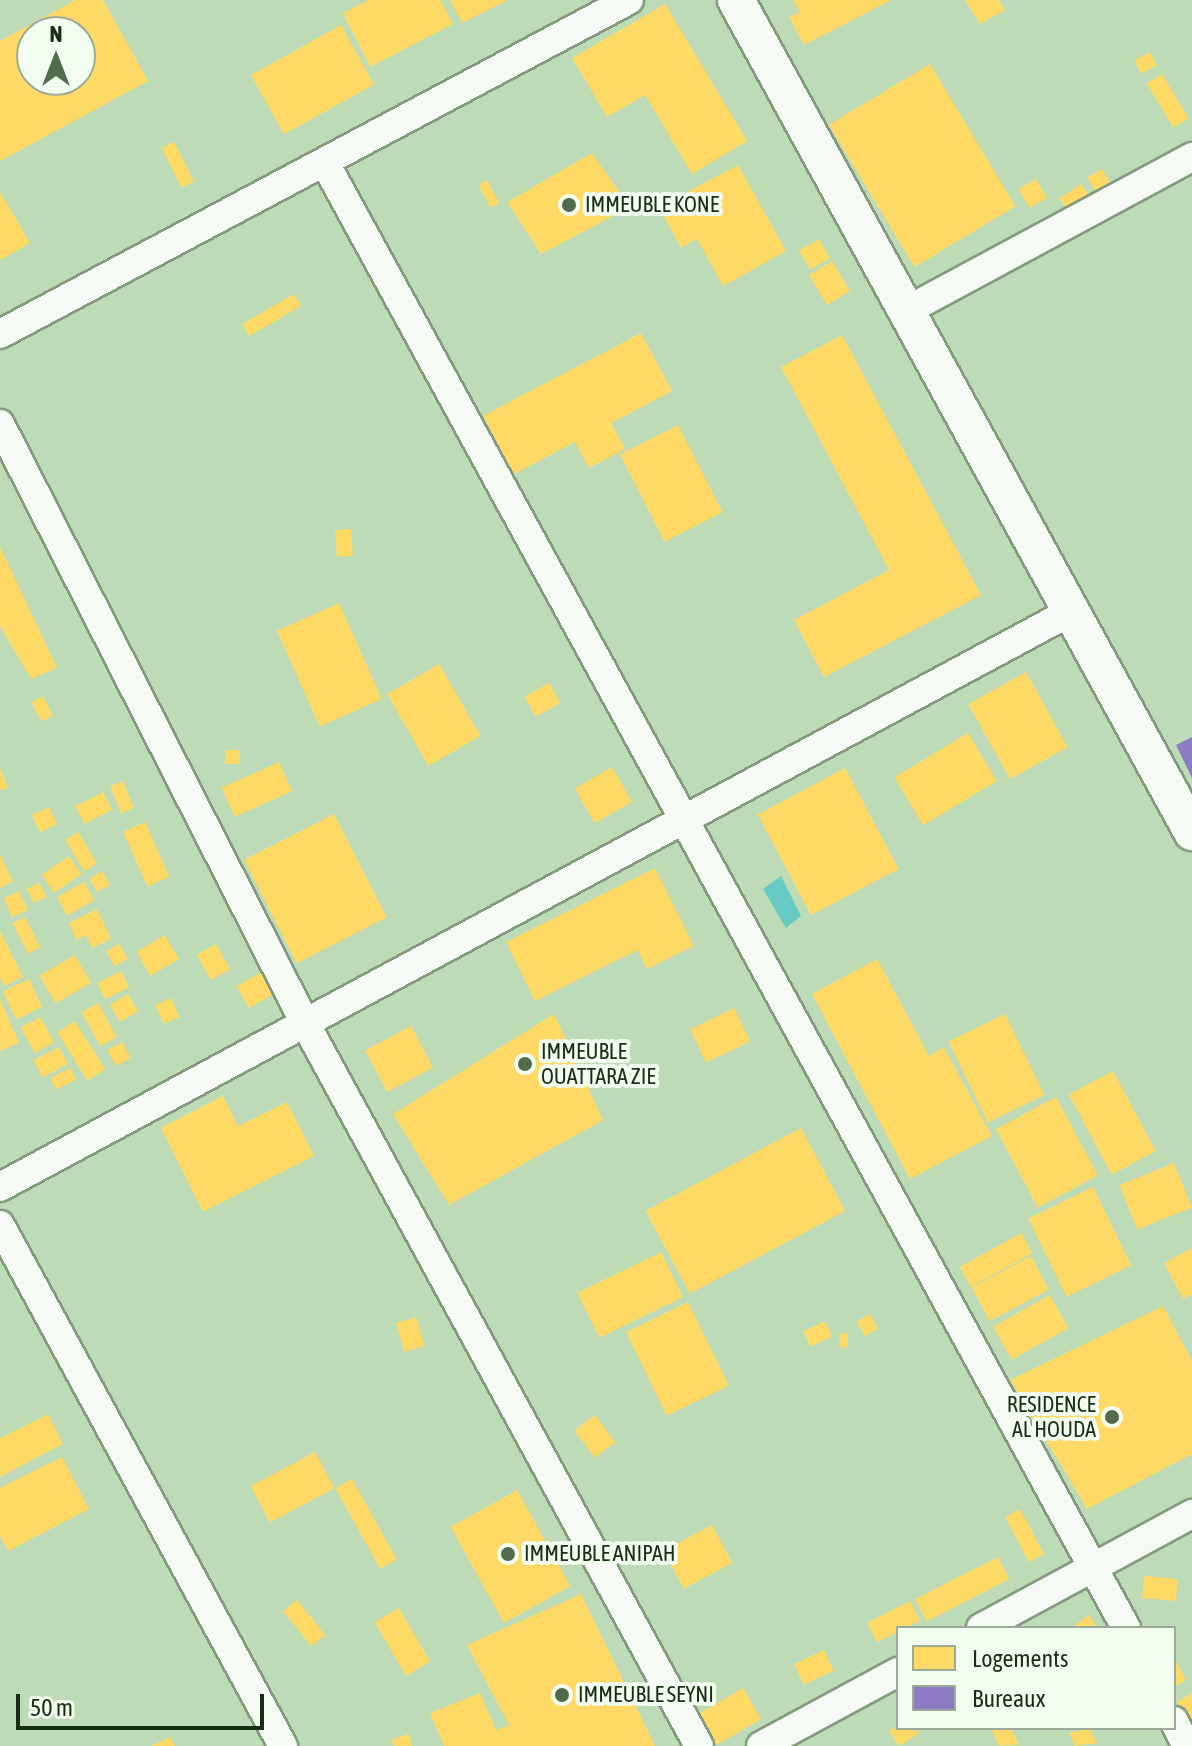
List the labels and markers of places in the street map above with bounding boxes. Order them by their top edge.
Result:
place label: IMMEUBLE KONE [585,192,719,218]
marker: IMMEUBLE KONE [560,196,578,214]
place label: IMMEUBLE OUATTARA ZIE [541,1038,656,1090]
marker: IMMEUBLE OUATTARA ZIE [516,1055,534,1073]
place label: RESIDENCE AL HOUDA [1007,1391,1096,1442]
marker: RESIDENCE AL HOUDA [1103,1408,1121,1426]
place label: IMMEUBLE ANIPAH [524,1541,676,1567]
marker: IMMEUBLE ANIPAH [499,1545,517,1563]
place label: IMMEUBLE SEYNI [578,1682,714,1708]
marker: IMMEUBLE SEYNI [553,1686,571,1704]

